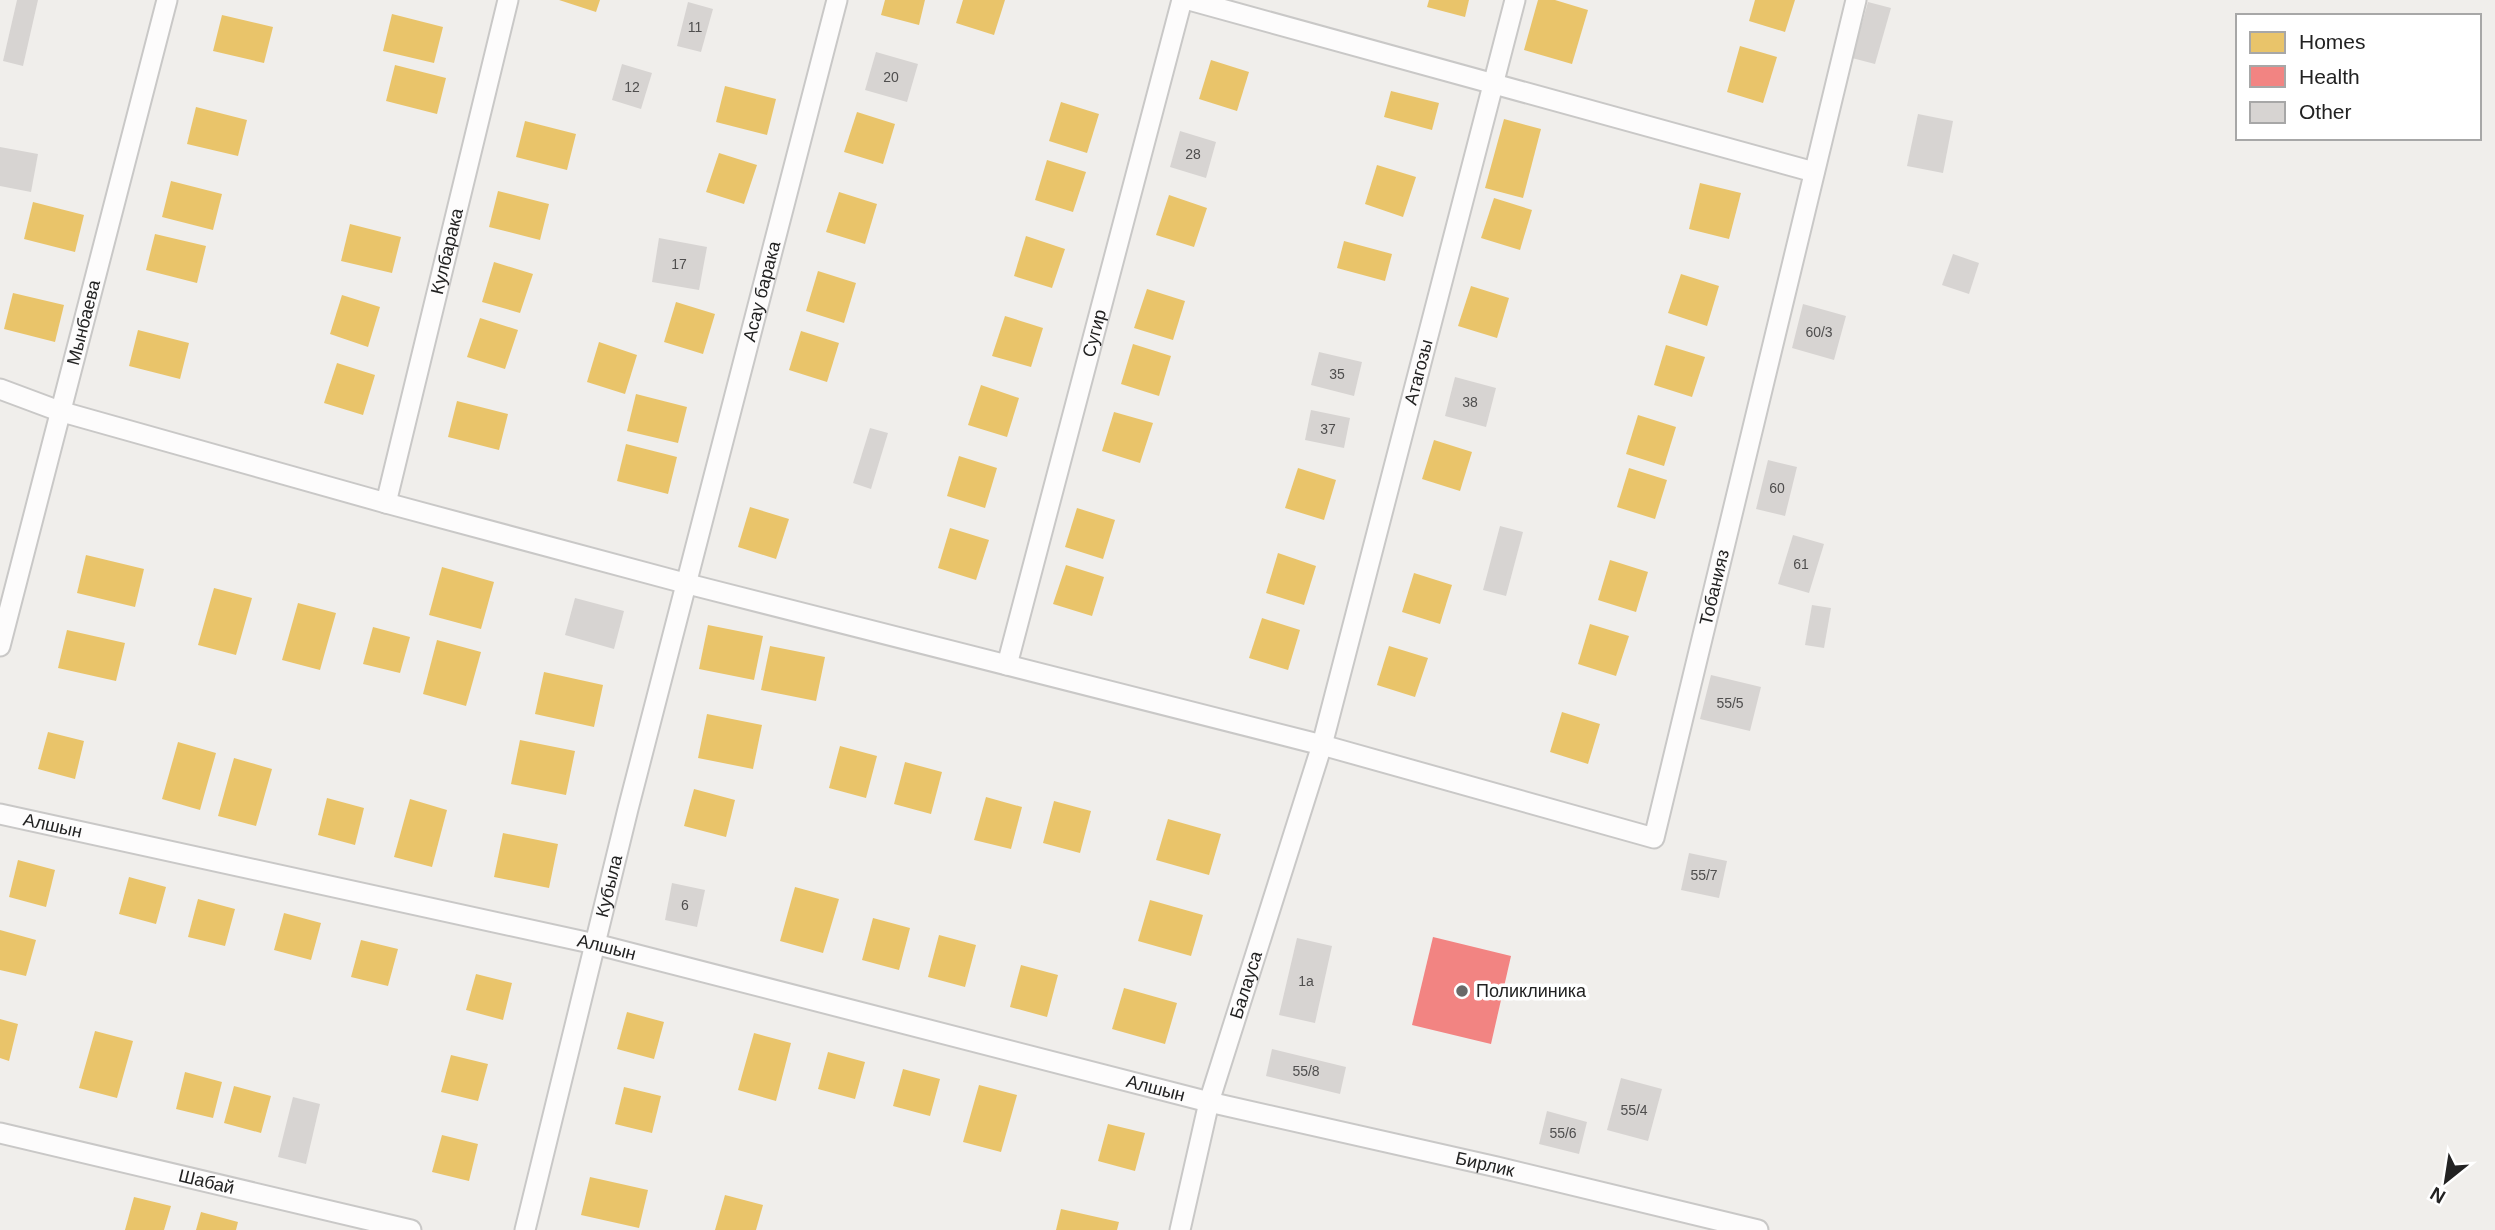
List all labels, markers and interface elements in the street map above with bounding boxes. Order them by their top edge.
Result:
legend [2236,14,2481,140]
house number: 11 [688,19,702,35]
text: Homes [2299,30,2366,53]
text: Health [2299,65,2360,88]
house number: 20 [883,69,899,85]
house number: 12 [624,79,640,95]
text: Other [2299,100,2352,123]
house number: 28 [1185,146,1201,162]
street label: Кулбарака [427,205,467,296]
street label: Асау барака [739,238,785,344]
house number: 17 [671,256,687,272]
street label: Мынбаева [63,277,104,367]
street label: Сугир [1078,307,1110,359]
house number: 60/3 [1805,324,1833,340]
street label: Атагозы [1401,337,1437,407]
house number: 35 [1329,366,1345,382]
house number: 38 [1462,394,1478,410]
house number: 37 [1320,421,1336,437]
house number: 60 [1769,480,1785,496]
street label: Тобанияз [1696,547,1733,627]
house number: 61 [1793,556,1809,572]
house number: 55/5 [1716,695,1744,711]
street label: Алшын [21,809,84,842]
street label: Кубыла [592,852,627,919]
house number: 55/7 [1690,867,1718,883]
house number: 6 [681,897,689,913]
street label: Алшын [575,930,638,964]
street label: Балауса [1226,948,1266,1021]
house number: 1а [1298,973,1314,989]
place label: Поликлиника [1476,981,1587,1001]
marker: Поликлиника [1454,983,1470,999]
house number: 55/8 [1292,1063,1320,1079]
street label: Алшын [1124,1071,1187,1105]
house number: 55/4 [1620,1102,1648,1118]
house number: 55/6 [1549,1125,1577,1141]
north arrow [2411,1146,2481,1216]
street label: Бирлик [1454,1148,1517,1181]
street label: Шабай [177,1165,236,1198]
text: N [2427,1183,2449,1208]

